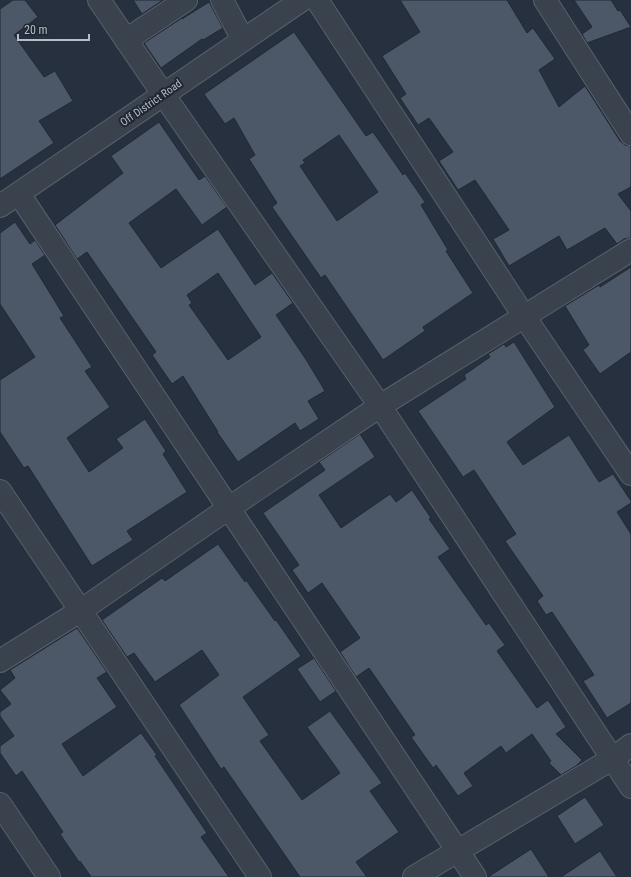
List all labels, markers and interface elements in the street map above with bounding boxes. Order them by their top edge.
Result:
scale bar [18,16,89,42]
text: 20 m [24,23,48,37]
street label: Off District Road [118,77,184,129]

